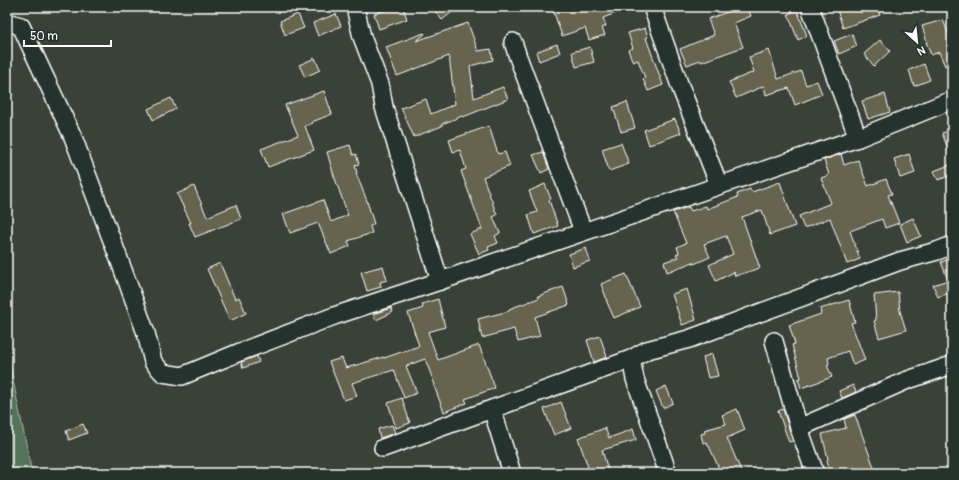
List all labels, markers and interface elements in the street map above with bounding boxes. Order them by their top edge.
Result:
scale bar [24,22,111,48]
north arrow [897,22,937,62]
text: 50 m [30,29,58,44]
text: N [915,43,928,58]

